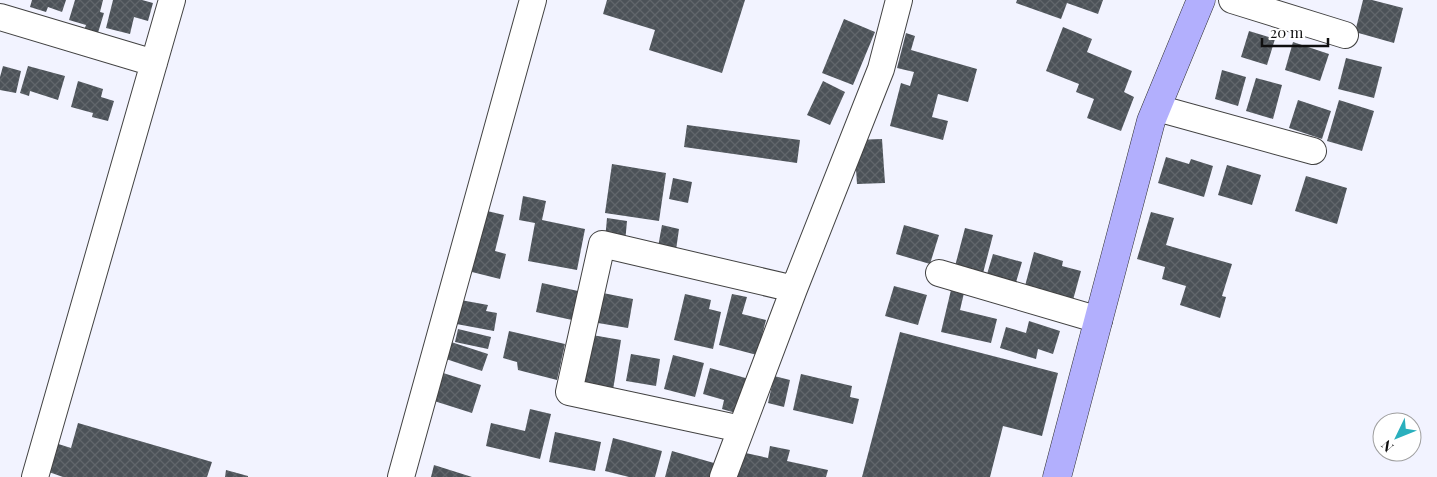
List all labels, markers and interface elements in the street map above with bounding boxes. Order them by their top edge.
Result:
scale bar [1262,15,1328,47]
text: 20 m [1270,22,1304,42]
north arrow [1372,412,1422,462]
text: N [1377,436,1398,456]

